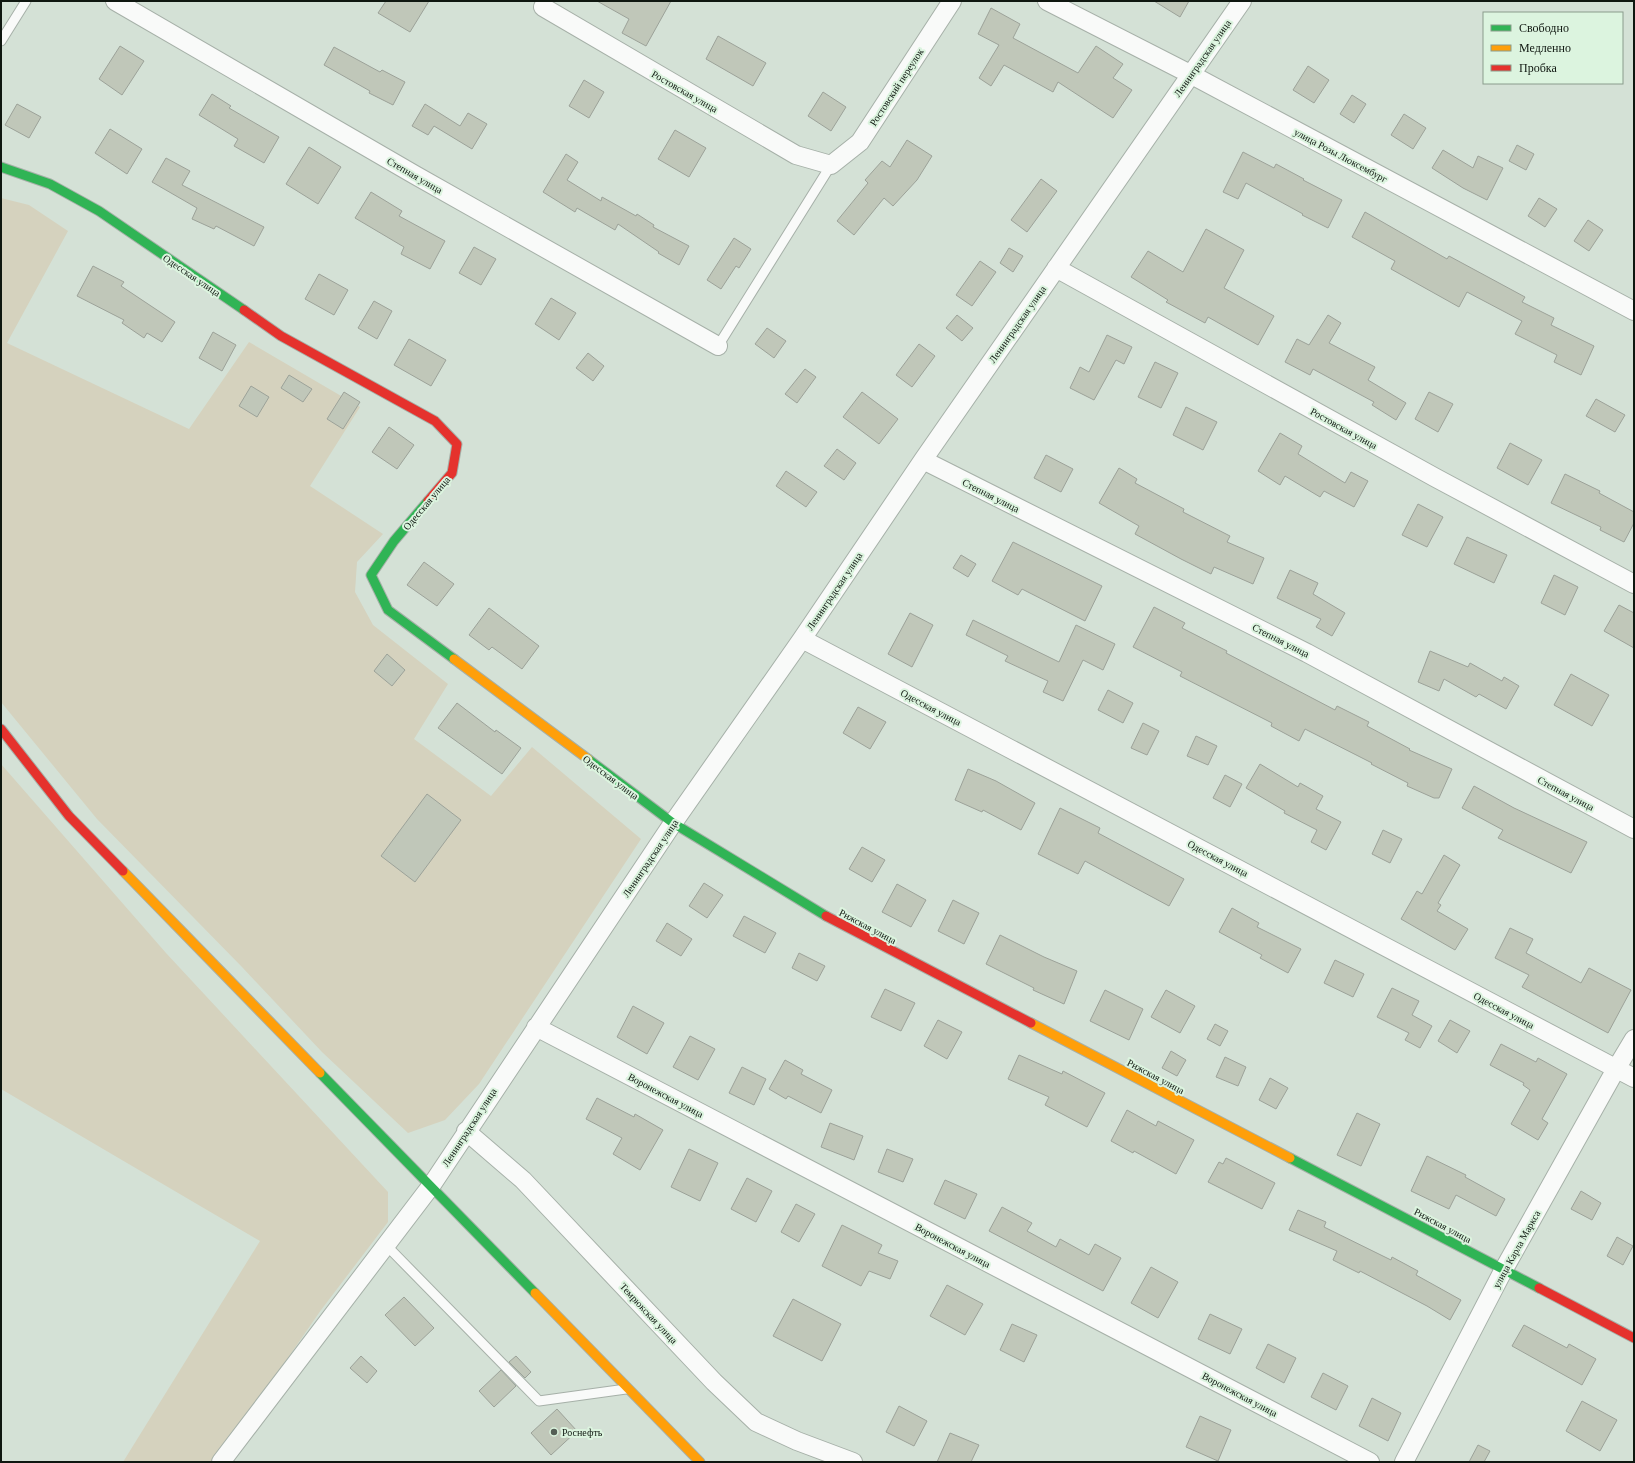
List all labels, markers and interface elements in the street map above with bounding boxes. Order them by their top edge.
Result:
legend [1483,12,1623,84]
street label: Ленинградская улица [1172,17,1233,99]
text: Свободно [1519,21,1569,35]
text: Медленно [1519,41,1571,55]
street label: Ростовский переулок [867,47,926,128]
text: Пробка [1519,61,1557,75]
street label: Ростовская улица [650,68,720,115]
street label: улица Розы Люксембург [1292,126,1389,185]
street label: Степная улица [385,155,445,196]
street label: Одесская улица [161,252,223,299]
street label: Ленинградская улица [987,283,1048,365]
street label: Ростовская улица [1309,406,1379,452]
street label: Одесская улица [401,474,452,532]
street label: Степная улица [961,476,1022,515]
street label: Ленинградская улица [804,550,865,632]
street label: Степная улица [1251,621,1312,660]
street label: Одесская улица [899,687,963,728]
street label: Одесская улица [581,753,641,802]
street label: Степная улица [1536,774,1596,813]
street label: Ленинградская улица [620,817,681,899]
street label: Одесская улица [1186,838,1250,879]
street label: Рижская улица [837,907,899,946]
street label: Одесская улица [1472,990,1536,1031]
street label: Рижская улица [1125,1057,1187,1096]
street label: Воронежская улица [626,1071,706,1120]
street label: Ленинградская улица [440,1086,499,1169]
street label: Рижская улица [1412,1206,1474,1245]
street label: улица Карла Маркса [1491,1208,1543,1290]
street label: Воронежская улица [913,1221,993,1270]
street label: Темрюкская улица [618,1281,680,1346]
street label: Воронежская улица [1200,1370,1280,1419]
marker: Роснефть [549,1427,559,1437]
place label: Роснефть [562,1427,603,1438]

